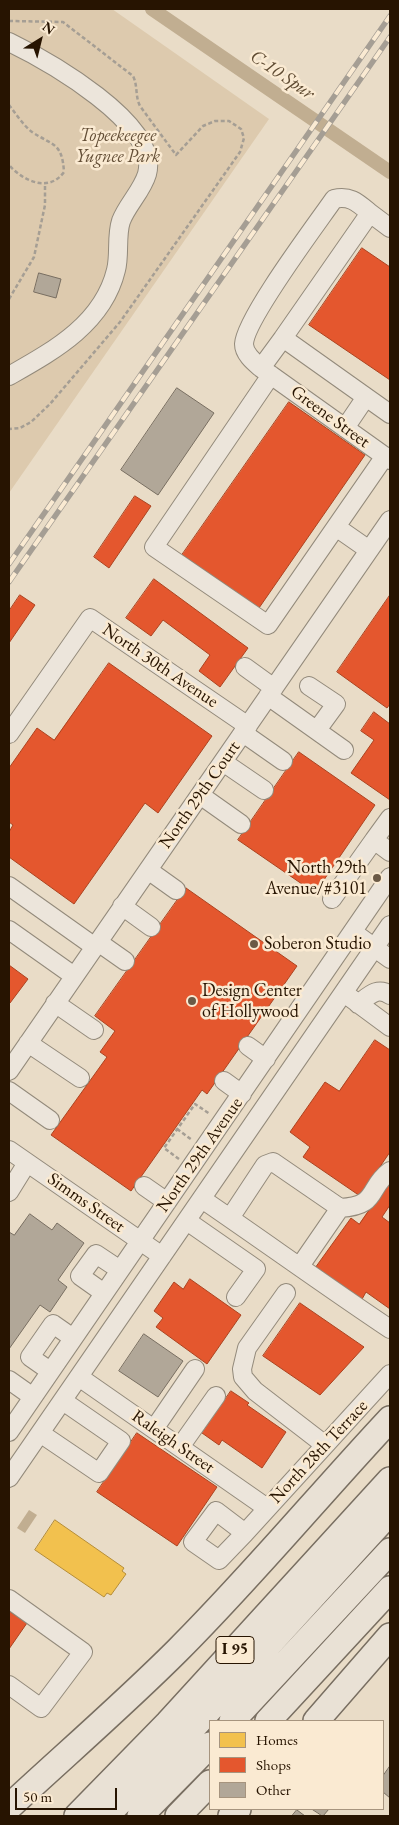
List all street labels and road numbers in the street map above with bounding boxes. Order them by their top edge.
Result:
street label: Greene Street [286,381,374,453]
street label: North 30th Avenue [98,619,222,713]
street label: North 29th Court [155,737,245,853]
street label: North 29th Avenue [152,1093,248,1217]
street label: Simms Street [43,1168,129,1238]
street label: North 28th Terrace [265,1396,373,1508]
street label: Raleigh Street [127,1406,219,1478]
road number: I 95 [216,1636,254,1664]

